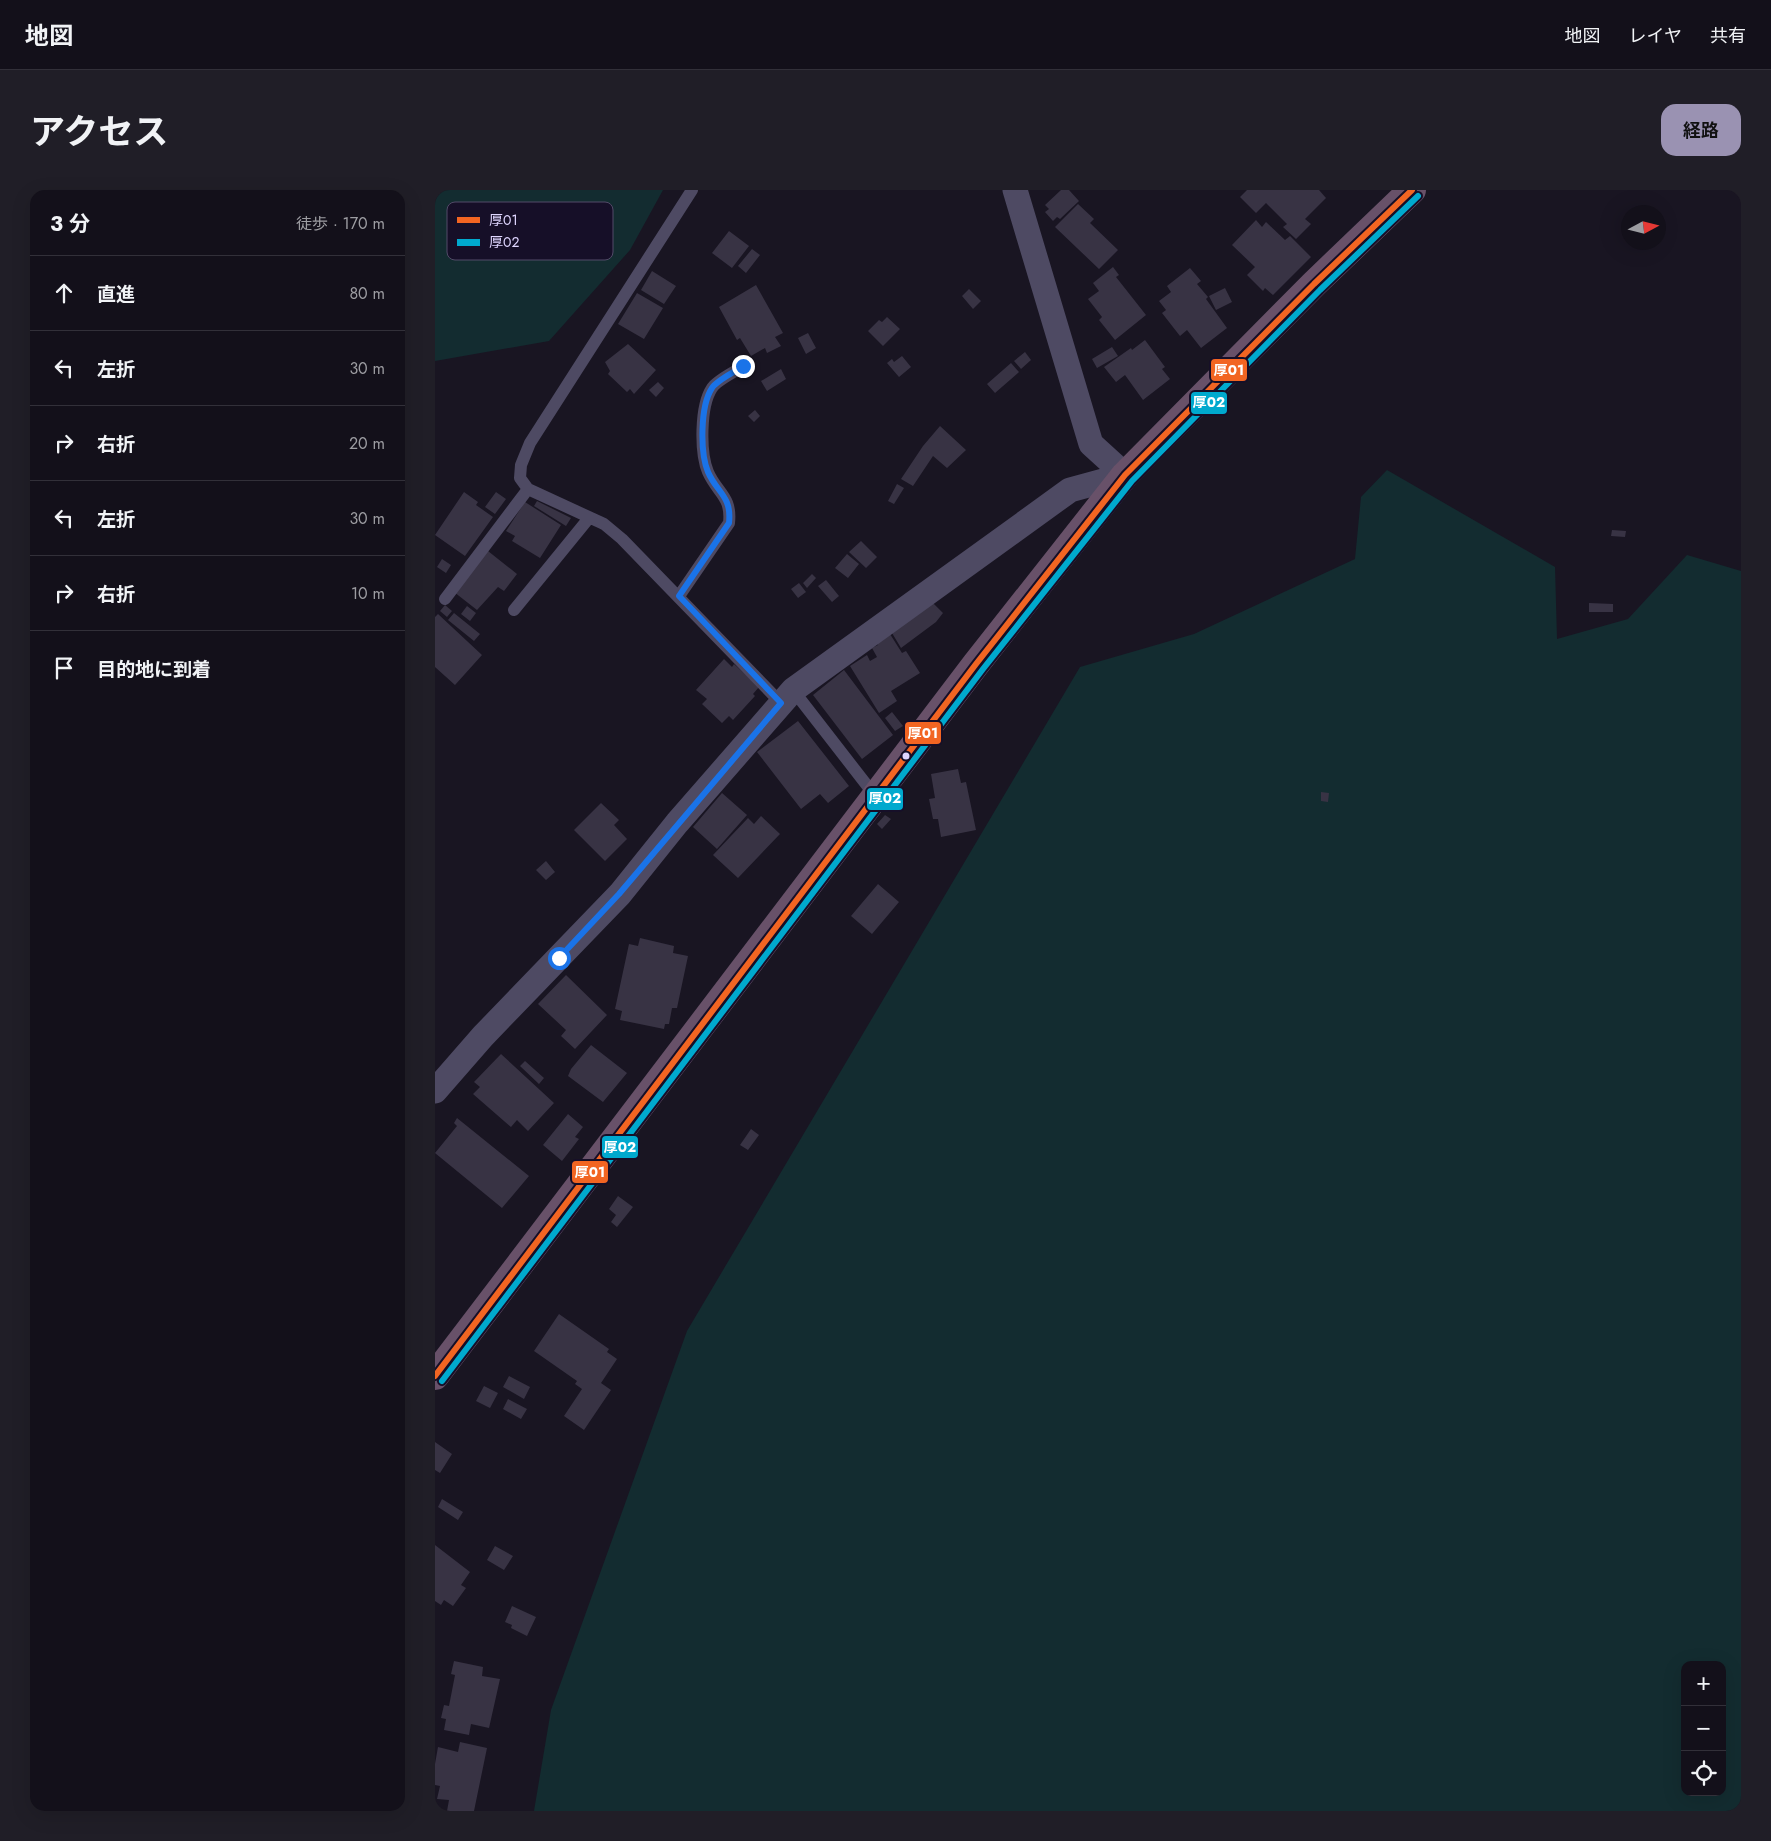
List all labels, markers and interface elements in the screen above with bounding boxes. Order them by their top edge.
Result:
text: 地図 [25,18,73,53]
text: 地図 [1565,23,1601,49]
text: レイヤ [1629,23,1682,49]
text: 共有 [1710,23,1746,49]
button: 経路 [1661,104,1741,156]
text: アクセス [30,107,168,157]
legend [447,202,613,260]
north arrow [1621,205,1666,250]
text: 3 分 [50,209,90,239]
text: 厚01 [489,210,518,230]
text: 徒歩 · 170 m [296,212,385,235]
text: 厚02 [489,232,519,252]
icon: ahead [50,279,78,307]
text: 直進 [97,281,135,308]
text: 80 m [349,282,385,305]
icon: left [50,354,78,382]
route end [732,355,755,378]
text: 左折 [97,356,135,383]
text: 30 m [349,357,385,380]
line badge: 厚01 [1210,358,1248,382]
text: 厚01 [1214,360,1244,380]
line badge: 厚02 [1190,391,1228,415]
text: 厚02 [1193,392,1225,412]
icon: right [50,429,78,457]
text: 右折 [97,431,135,458]
text: 20 m [349,432,385,455]
icon: left [50,504,78,532]
text: 左折 [97,506,135,533]
text: 30 m [349,507,385,530]
icon: right [50,579,78,607]
text: 右折 [97,581,135,608]
text: 10 m [351,582,385,605]
icon: arrive [50,654,78,682]
text: 目的地に到着 [97,656,211,683]
line badge: 厚01 [904,721,942,745]
text: 厚01 [908,723,938,743]
unlabelled marker [901,751,911,761]
line badge: 厚02 [866,787,904,811]
text: 厚02 [869,788,901,808]
route start [548,947,571,970]
line badge: 厚02 [601,1135,639,1159]
text: 厚02 [604,1137,636,1157]
line badge: 厚01 [571,1160,609,1184]
text: 厚01 [575,1162,605,1182]
map controls [1681,1661,1726,1796]
button: + [1681,1661,1726,1706]
button: − [1681,1706,1726,1751]
button: locate [1681,1751,1726,1796]

